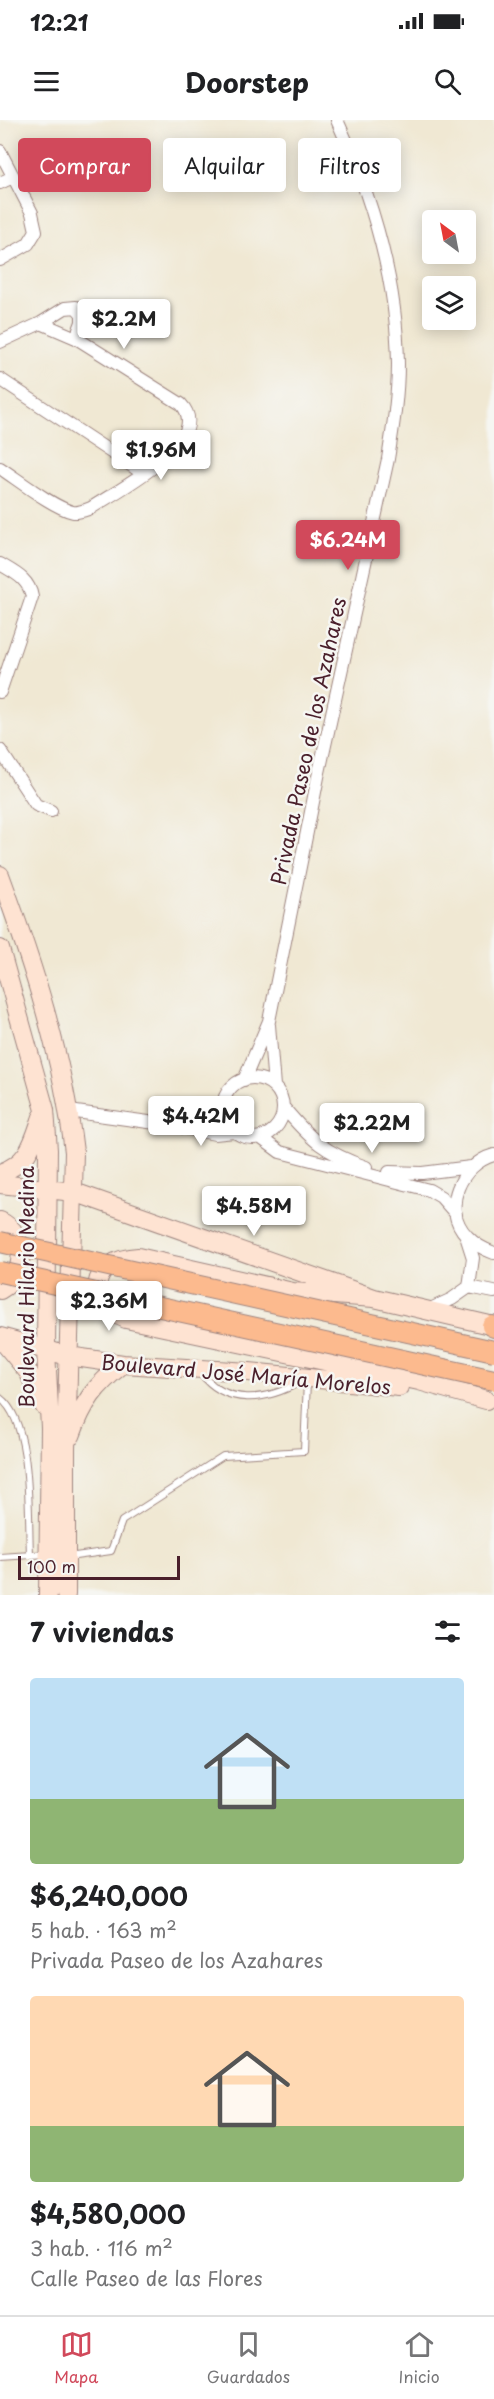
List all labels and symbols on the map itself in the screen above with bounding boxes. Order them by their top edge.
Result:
north arrow [422,210,476,264]
pin: $2.2M [82,299,166,350]
pin: $1.96M [112,430,210,481]
pin: $6.24M [299,520,397,571]
street label: Privada Paseo de los Azahares [263,595,353,887]
pin: $4.42M [152,1096,250,1147]
pin: $2.22M [323,1103,421,1154]
street label: Boulevard Hilario Medina [11,1166,41,1408]
pin: $4.58M [205,1186,303,1237]
pin: $2.36M [60,1281,158,1332]
street label: Boulevard José María Morelos [100,1346,392,1402]
scale bar [18,1553,180,1580]

